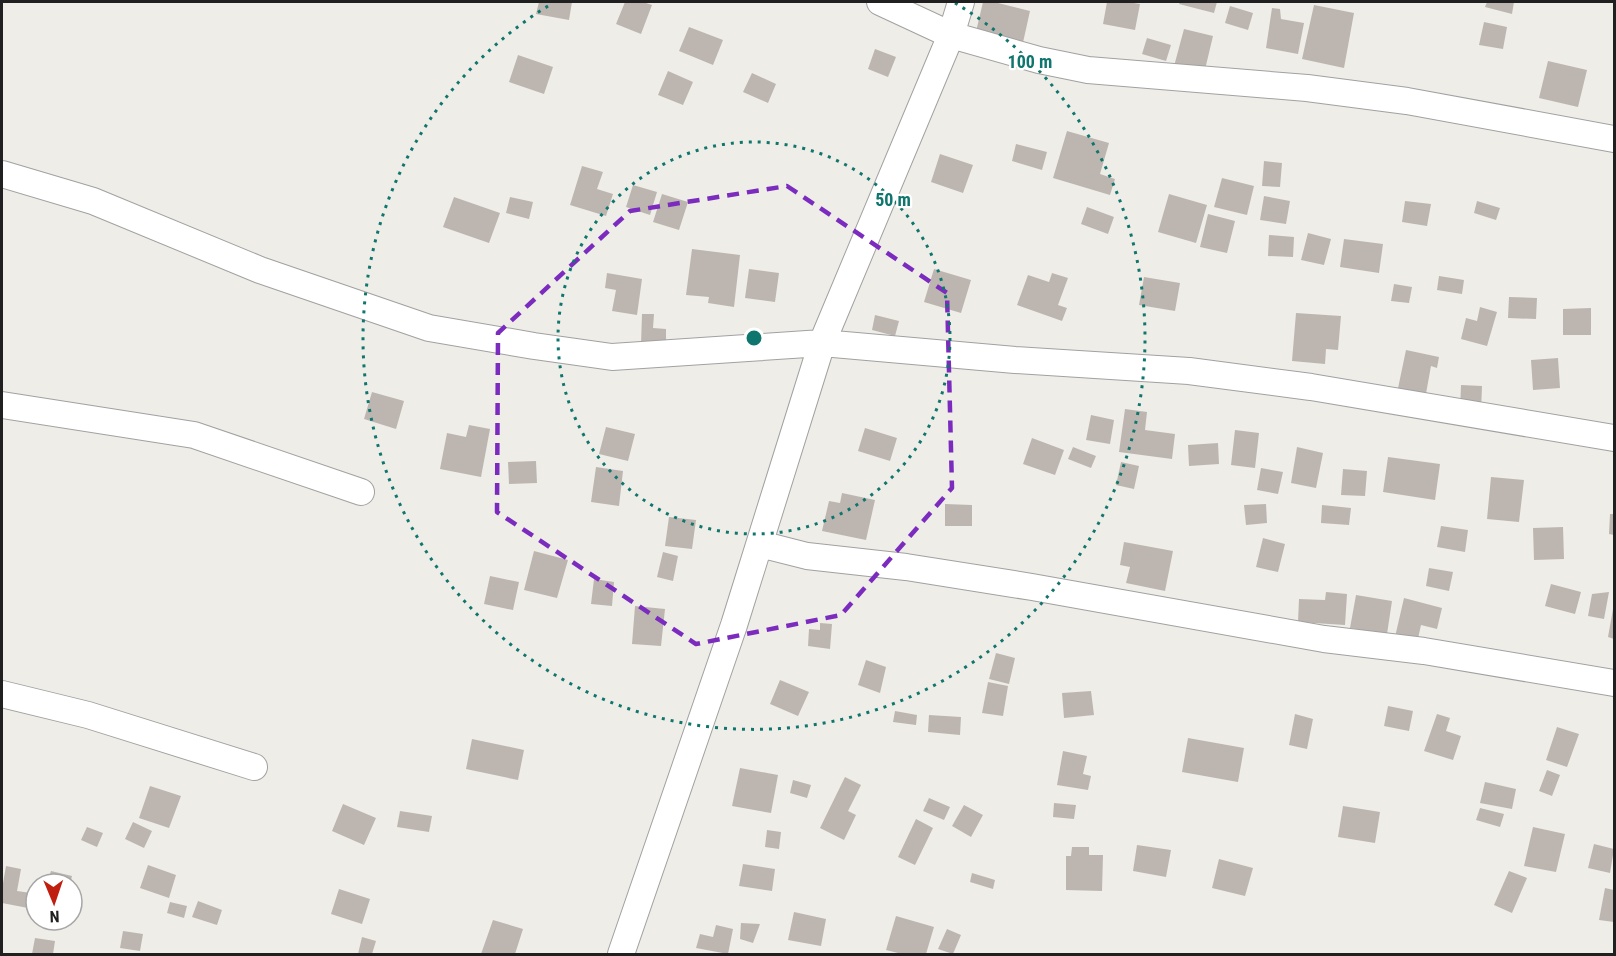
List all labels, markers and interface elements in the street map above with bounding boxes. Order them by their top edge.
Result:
text: 100 m [1008,51,1052,72]
text: 50 m [875,189,911,210]
centre of rings [744,328,764,348]
north arrow [24,872,84,932]
text: N [49,907,60,926]

